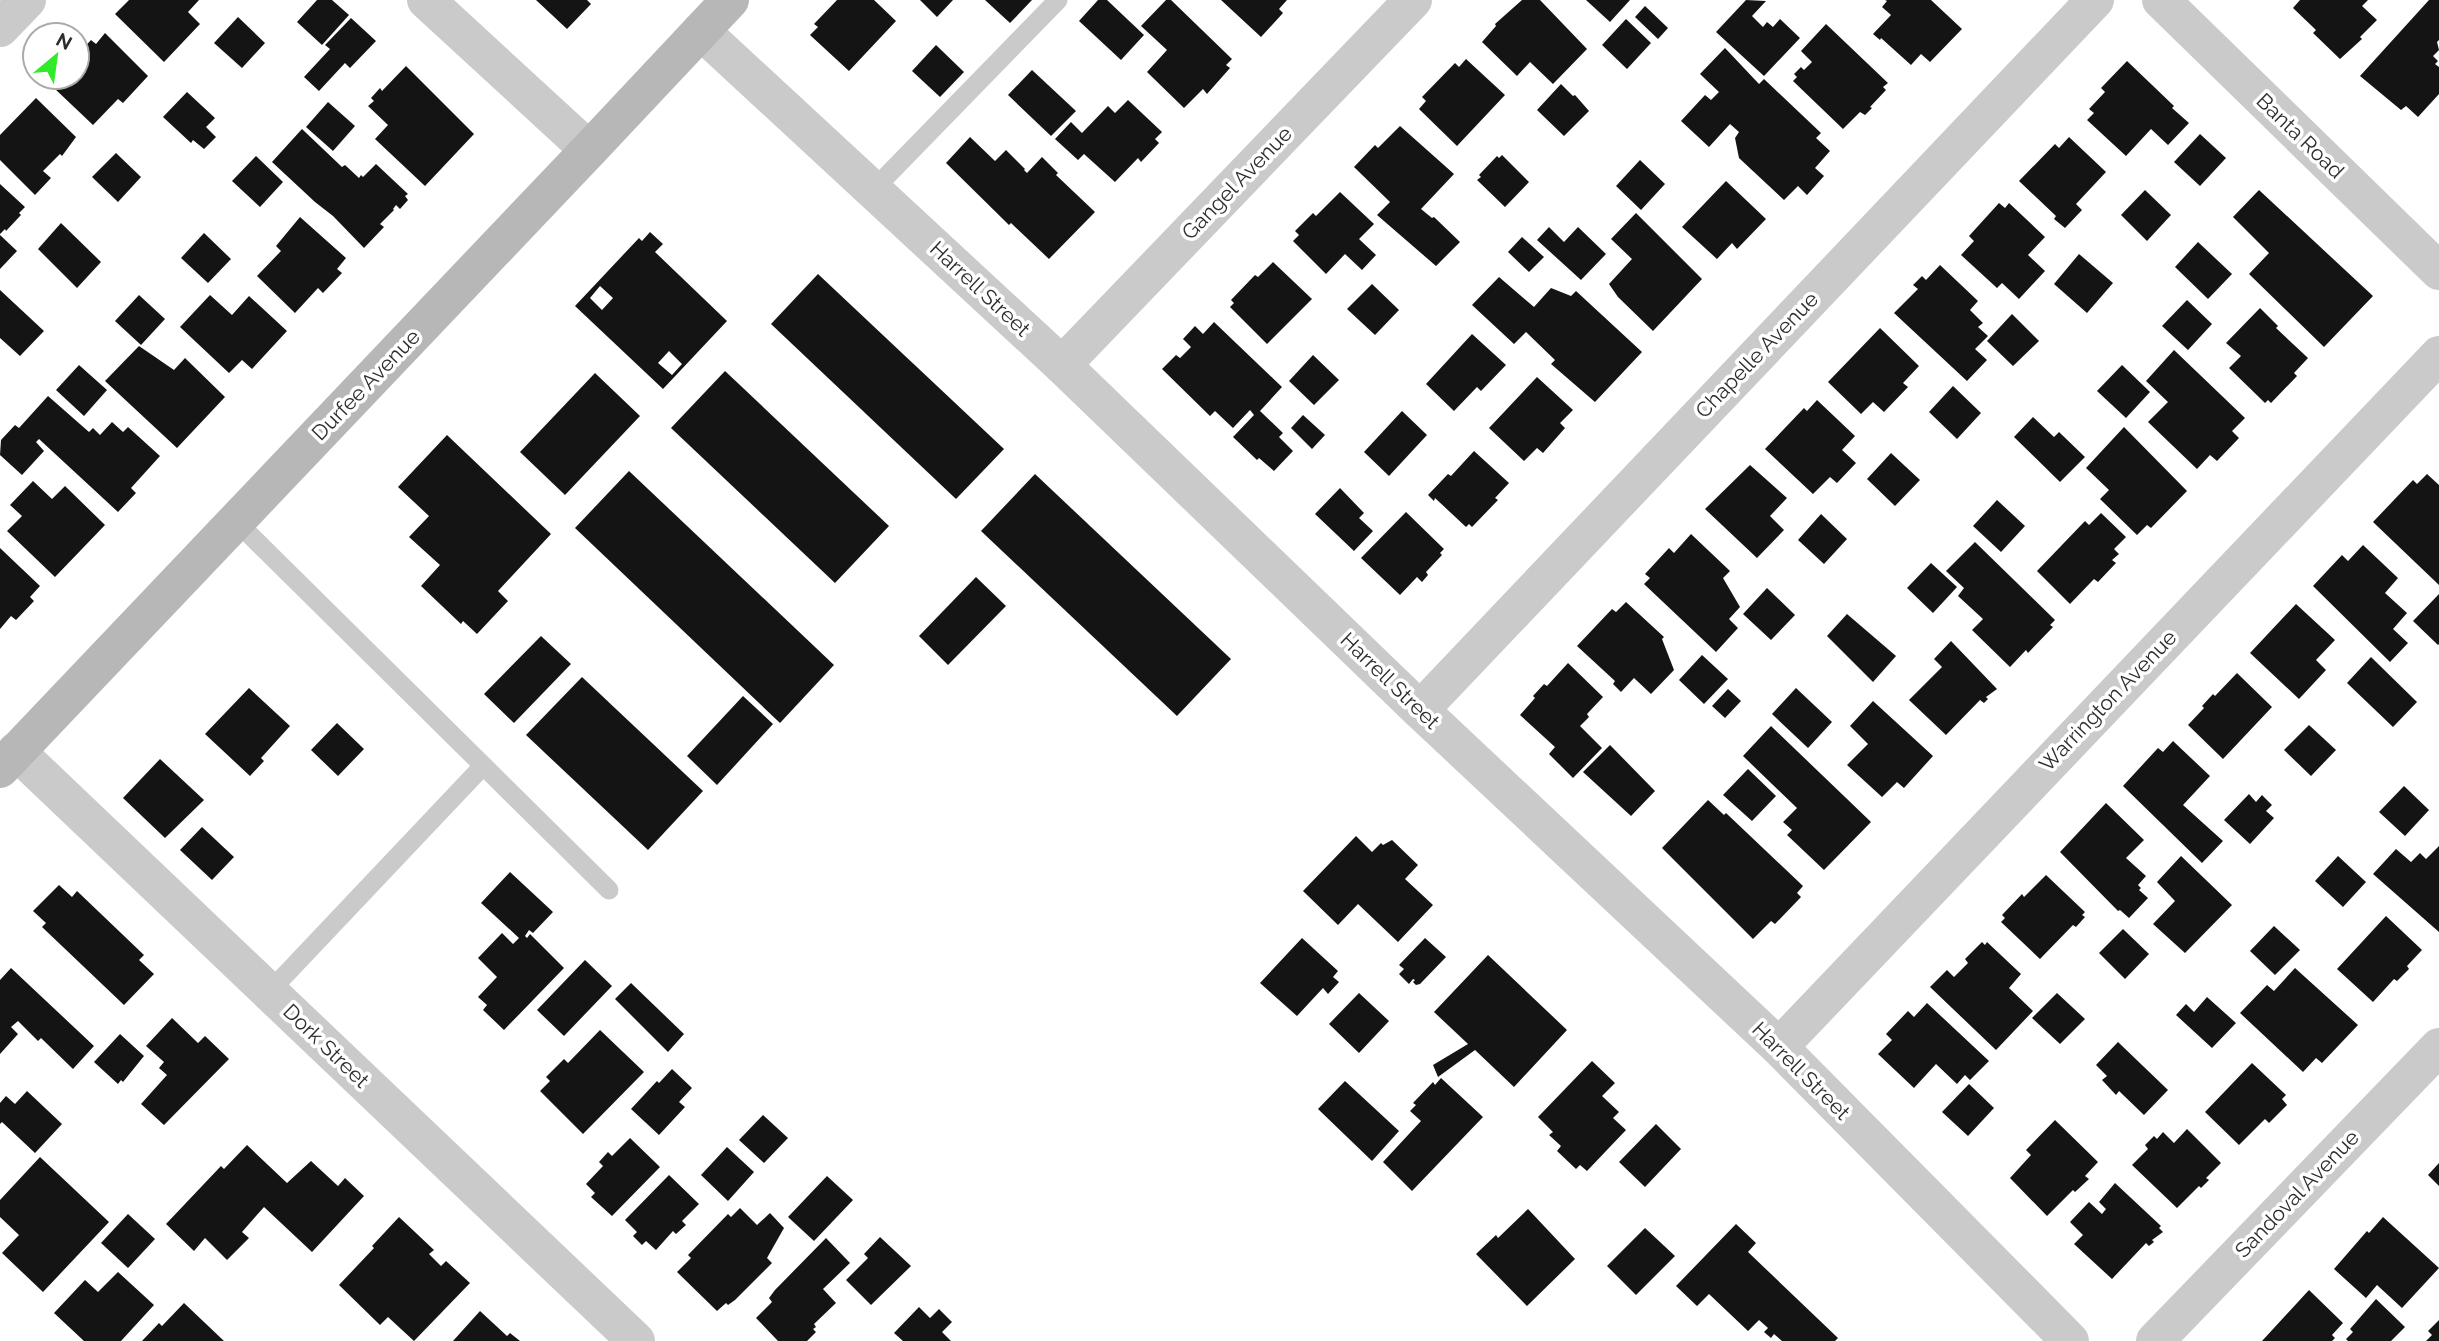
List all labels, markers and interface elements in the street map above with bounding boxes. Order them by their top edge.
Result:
north arrow [21,21,91,91]
text: N [53,28,76,54]
street label: Banta Road [2251,88,2349,183]
street label: Gangel Avenue [1176,121,1297,244]
street label: Harrell Street [925,236,1036,341]
street label: Chapelle Avenue [1690,286,1823,423]
street label: Durfee Avenue [306,324,425,445]
street label: Warrington Avenue [2034,625,2182,777]
street label: Harrell Street [1336,627,1445,734]
street label: Dork Street [278,999,374,1093]
street label: Harrell Street [1747,1017,1855,1125]
street label: Sandoval Avenue [2229,1125,2364,1263]

